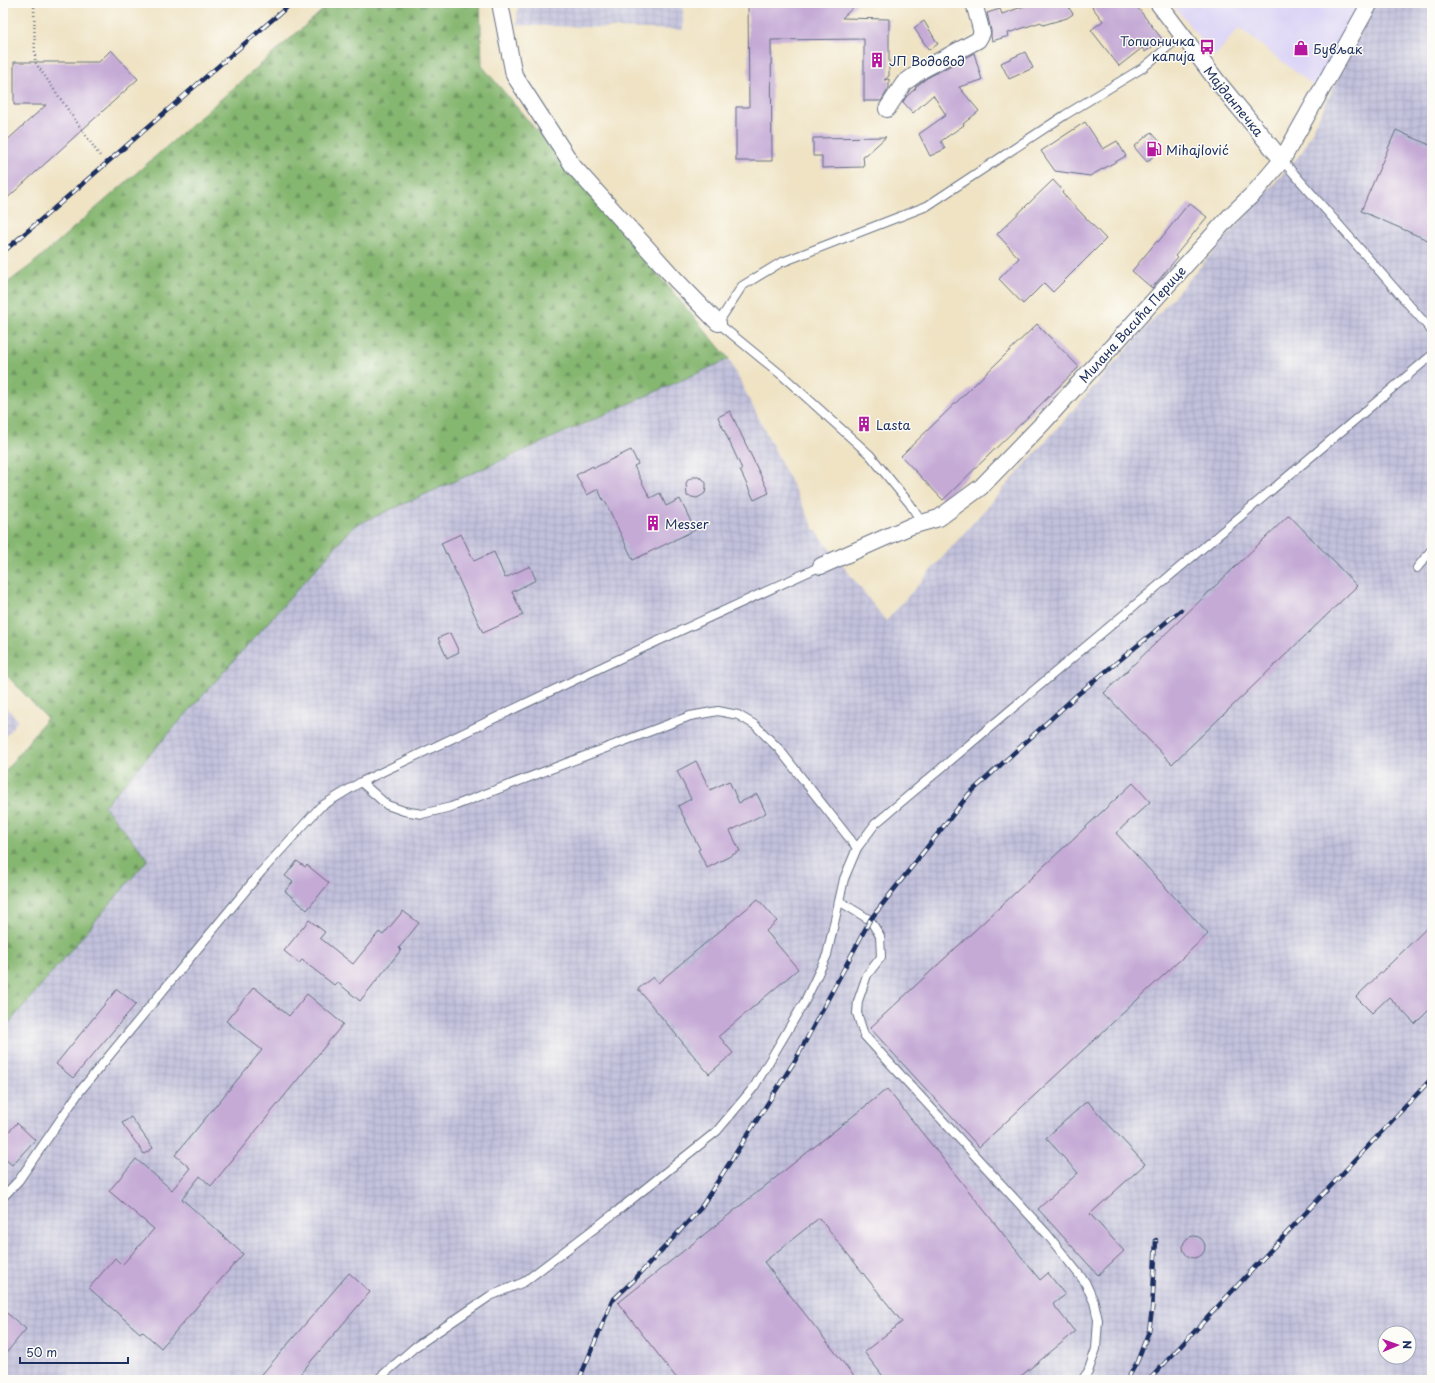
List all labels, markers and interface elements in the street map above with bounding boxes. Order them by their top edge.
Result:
place label: Топионичка капија [1120,31,1196,65]
bus stop icon: Топионичка капија [1198,38,1216,56]
shop icon: Бувљак [1292,39,1310,57]
place label: Бувљак [1313,39,1363,58]
building icon: ЈП Водовод [868,51,886,69]
place label: ЈП Водовод [889,51,965,70]
street label: Мајданпечка [1200,62,1269,141]
fuel station icon: Mihajlović [1145,140,1163,158]
place label: Mihajlović [1166,140,1229,159]
street label: Милана Васића Перице [1074,261,1190,387]
building icon: Lasta [855,415,873,433]
place label: Lasta [876,415,912,434]
building icon: Messer [644,514,662,532]
place label: Messer [665,514,710,533]
north arrow [1377,1325,1417,1365]
scale bar [20,1339,128,1365]
text: N [1399,1340,1416,1350]
text: 50 m [26,1343,57,1361]

